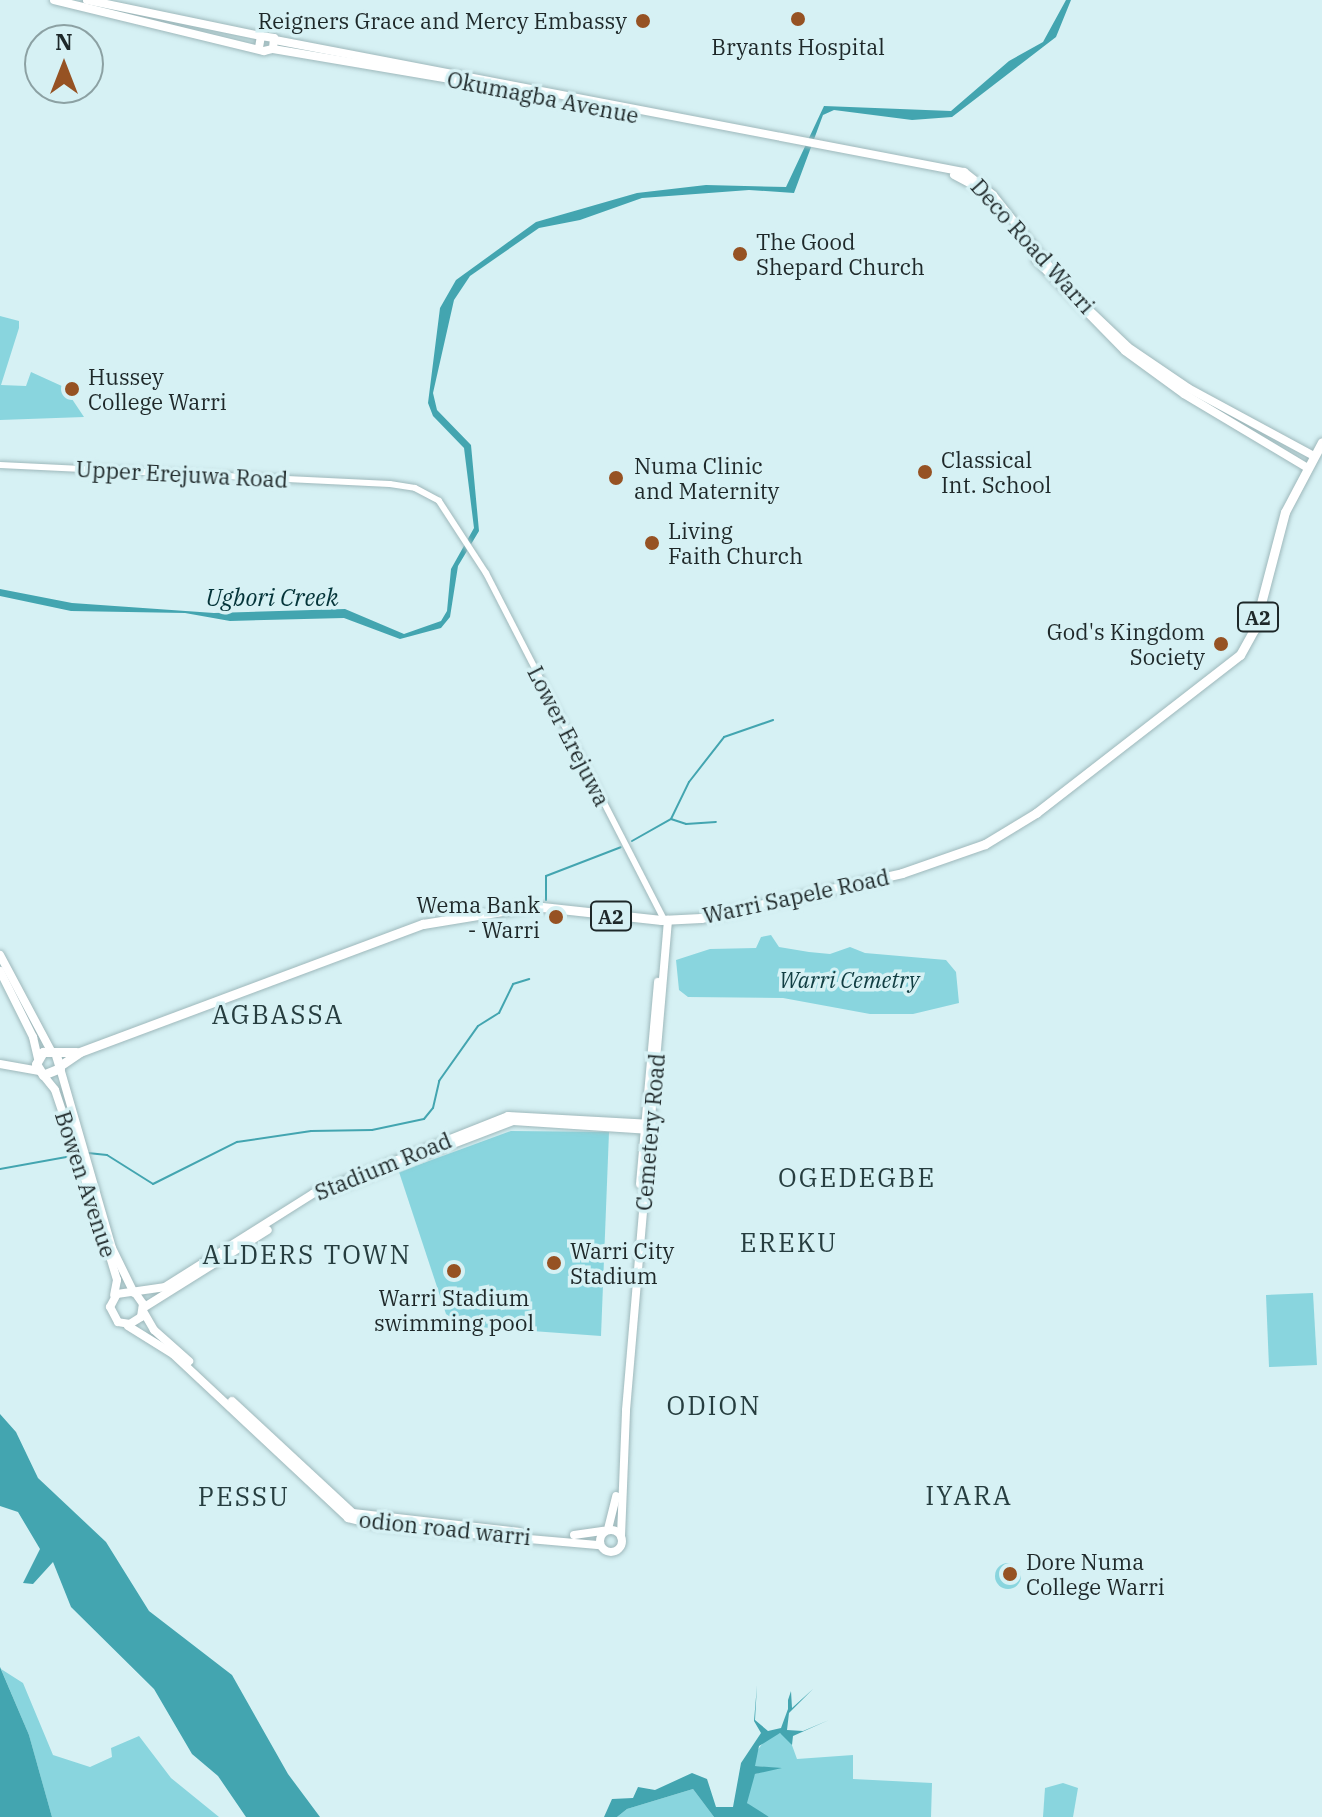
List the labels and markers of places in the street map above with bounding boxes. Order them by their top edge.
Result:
place label: Reigners Grace and Mercy Embassy [258,8,627,34]
marker: Bryants Hospital [787,8,809,30]
marker: Reigners Grace and Mercy Embassy [634,12,652,30]
place label: Bryants Hospital [711,34,885,60]
place label: The Good Shepard Church [756,228,925,280]
marker: The Good Shepard Church [731,245,749,263]
place label: Hussey College Warri [88,363,227,414]
marker: Hussey College Warri [63,380,81,398]
place label: Classical Int. School [941,446,1051,498]
place label: Numa Clinic and Maternity [634,452,779,504]
marker: Classical Int. School [916,463,934,481]
marker: Numa Clinic and Maternity [605,467,627,489]
place label: Living Faith Church [668,517,803,568]
marker: Living Faith Church [643,534,661,552]
place label: God's Kingdom Society [1047,618,1205,670]
marker: God's Kingdom Society [1212,635,1230,653]
place label: Wema Bank - Warri [416,891,540,942]
marker: Wema Bank - Warri [547,908,565,926]
place label: Warri City Stadium [570,1237,674,1288]
marker: Warri City Stadium [545,1254,563,1272]
marker: Warri Stadium swimming pool [445,1262,463,1280]
place label: Warri Stadium swimming pool [374,1284,534,1336]
place label: Dore Numa College Warri [1026,1548,1165,1600]
marker: Dore Numa College Warri [1001,1565,1019,1583]

